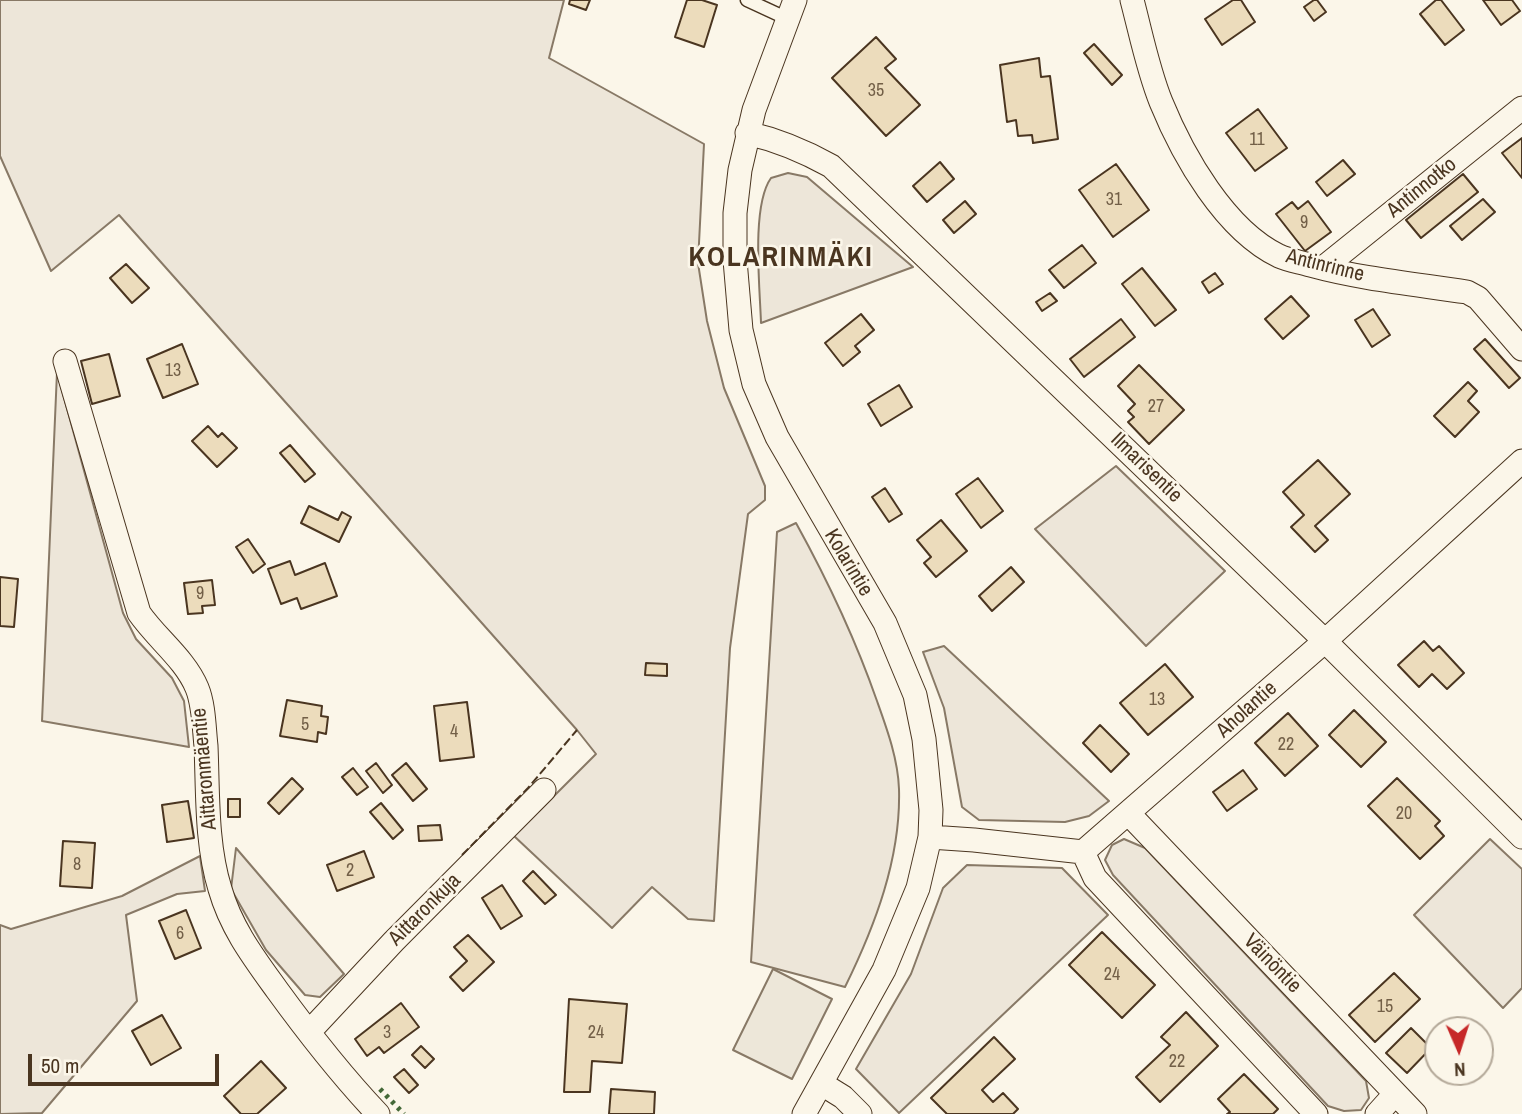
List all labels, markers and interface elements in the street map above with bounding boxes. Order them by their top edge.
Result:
house number: 35 [868,80,884,102]
house number: 11 [1249,129,1265,151]
street label: Antinnotko [1382,152,1462,224]
house number: 31 [1106,189,1122,211]
house number: 9 [1300,212,1308,234]
district label: KOLARINMÄKI [690,241,872,275]
street label: Antinrinne [1283,244,1367,288]
house number: 13 [165,360,181,382]
house number: 27 [1148,396,1164,418]
street label: Ilmarisentie [1105,428,1187,508]
street label: Kolarintie [818,525,878,601]
house number: 9 [196,583,204,605]
street label: Aholantie [1212,676,1282,744]
house number: 13 [1149,689,1165,711]
street label: Aittaronmäentie [187,707,223,831]
house number: 5 [301,714,309,736]
house number: 4 [450,721,458,743]
house number: 22 [1278,734,1294,756]
house number: 20 [1396,803,1412,825]
house number: 8 [73,854,81,876]
house number: 2 [346,860,354,882]
street label: Aittaronkuja [384,869,466,951]
house number: 6 [176,923,184,945]
street label: Väinöntie [1238,929,1306,999]
house number: 24 [1104,964,1120,986]
house number: 15 [1377,996,1393,1018]
north arrow [1424,1016,1494,1086]
house number: 3 [383,1022,391,1044]
house number: 24 [588,1022,604,1044]
scale bar [32,1040,222,1084]
text: 50 m [41,1051,79,1080]
house number: 22 [1169,1051,1185,1073]
text: N [1454,1057,1466,1083]

